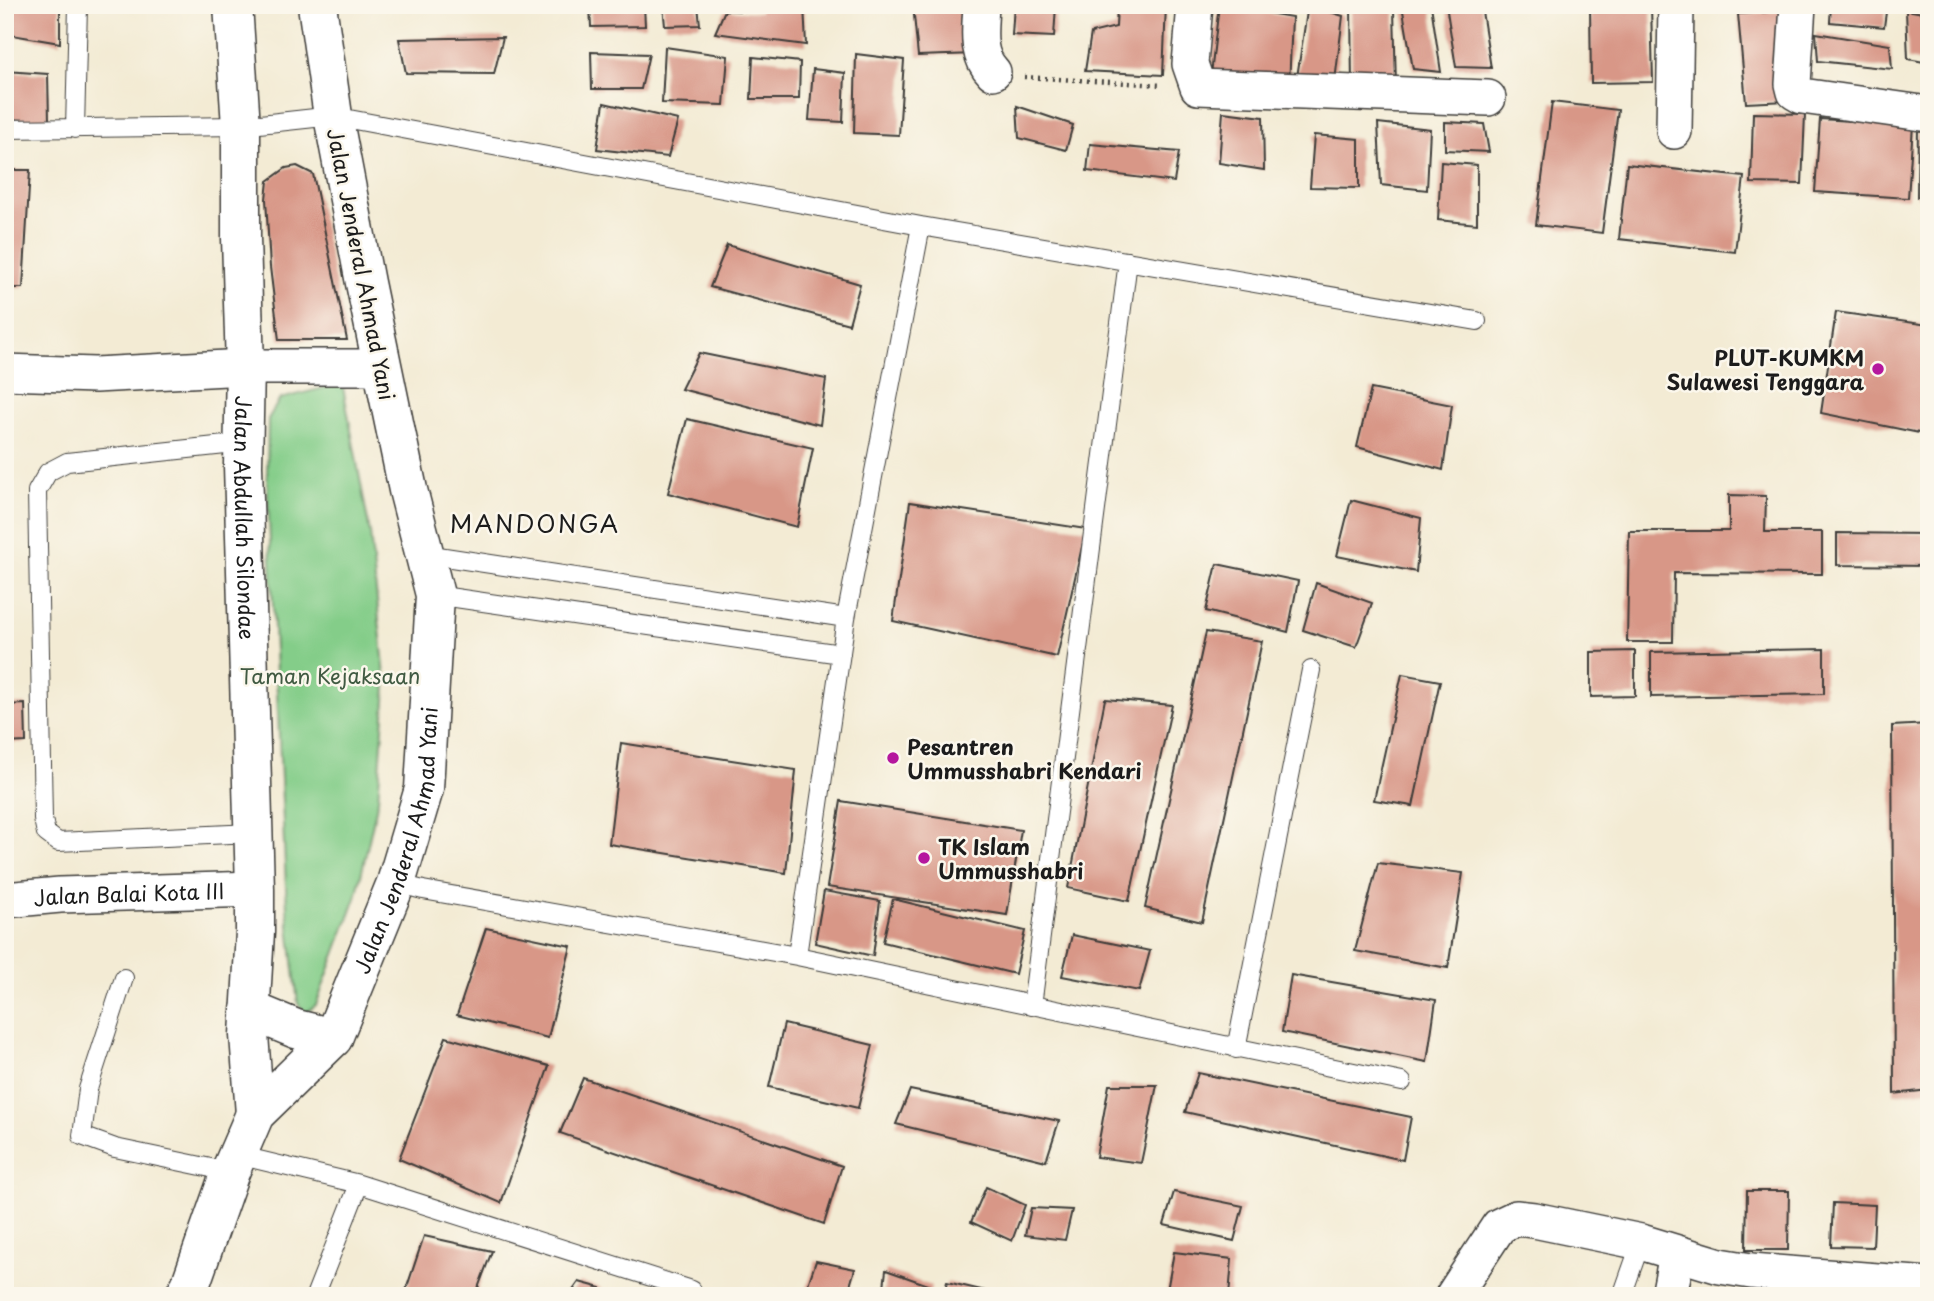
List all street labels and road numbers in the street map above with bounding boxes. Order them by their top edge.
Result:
street label: Jalan Jenderal Ahmad Yani [320,125,404,403]
street label: Jalan Abdullah Silondae [227,395,264,640]
street label: Jalan Jenderal Ahmad Yani [345,706,445,978]
street label: Jalan Balai Kota III [32,874,225,913]

